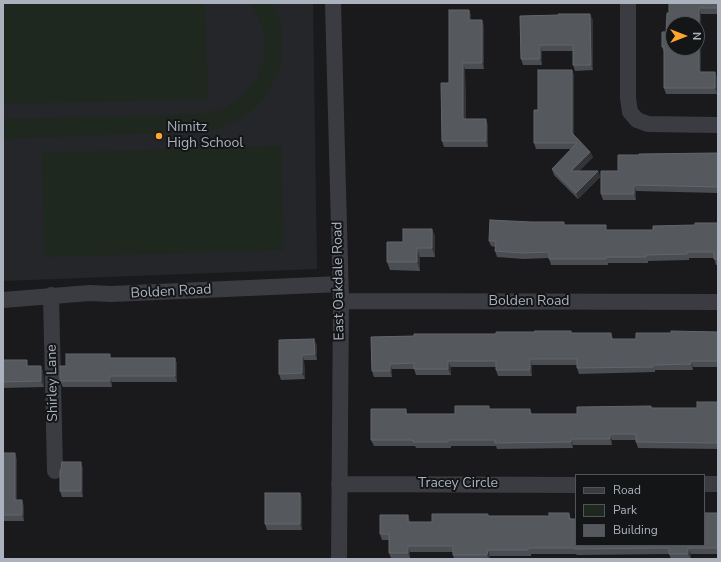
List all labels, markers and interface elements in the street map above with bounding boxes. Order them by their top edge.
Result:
north arrow [665,16,705,56]
text: N [689,32,704,40]
place label: Nimitz High School [167,120,243,152]
marker: Nimitz High School [154,131,164,141]
street label: East Oakdale Road [330,221,348,341]
street label: Bolden Road [130,281,212,303]
street label: Bolden Road [488,294,570,310]
street label: Shirley Lane [44,344,62,422]
legend [575,474,705,546]
street label: Tracey Circle [418,476,498,492]
text: Road [613,482,641,498]
text: Park [613,502,637,518]
text: Building [613,522,658,538]

